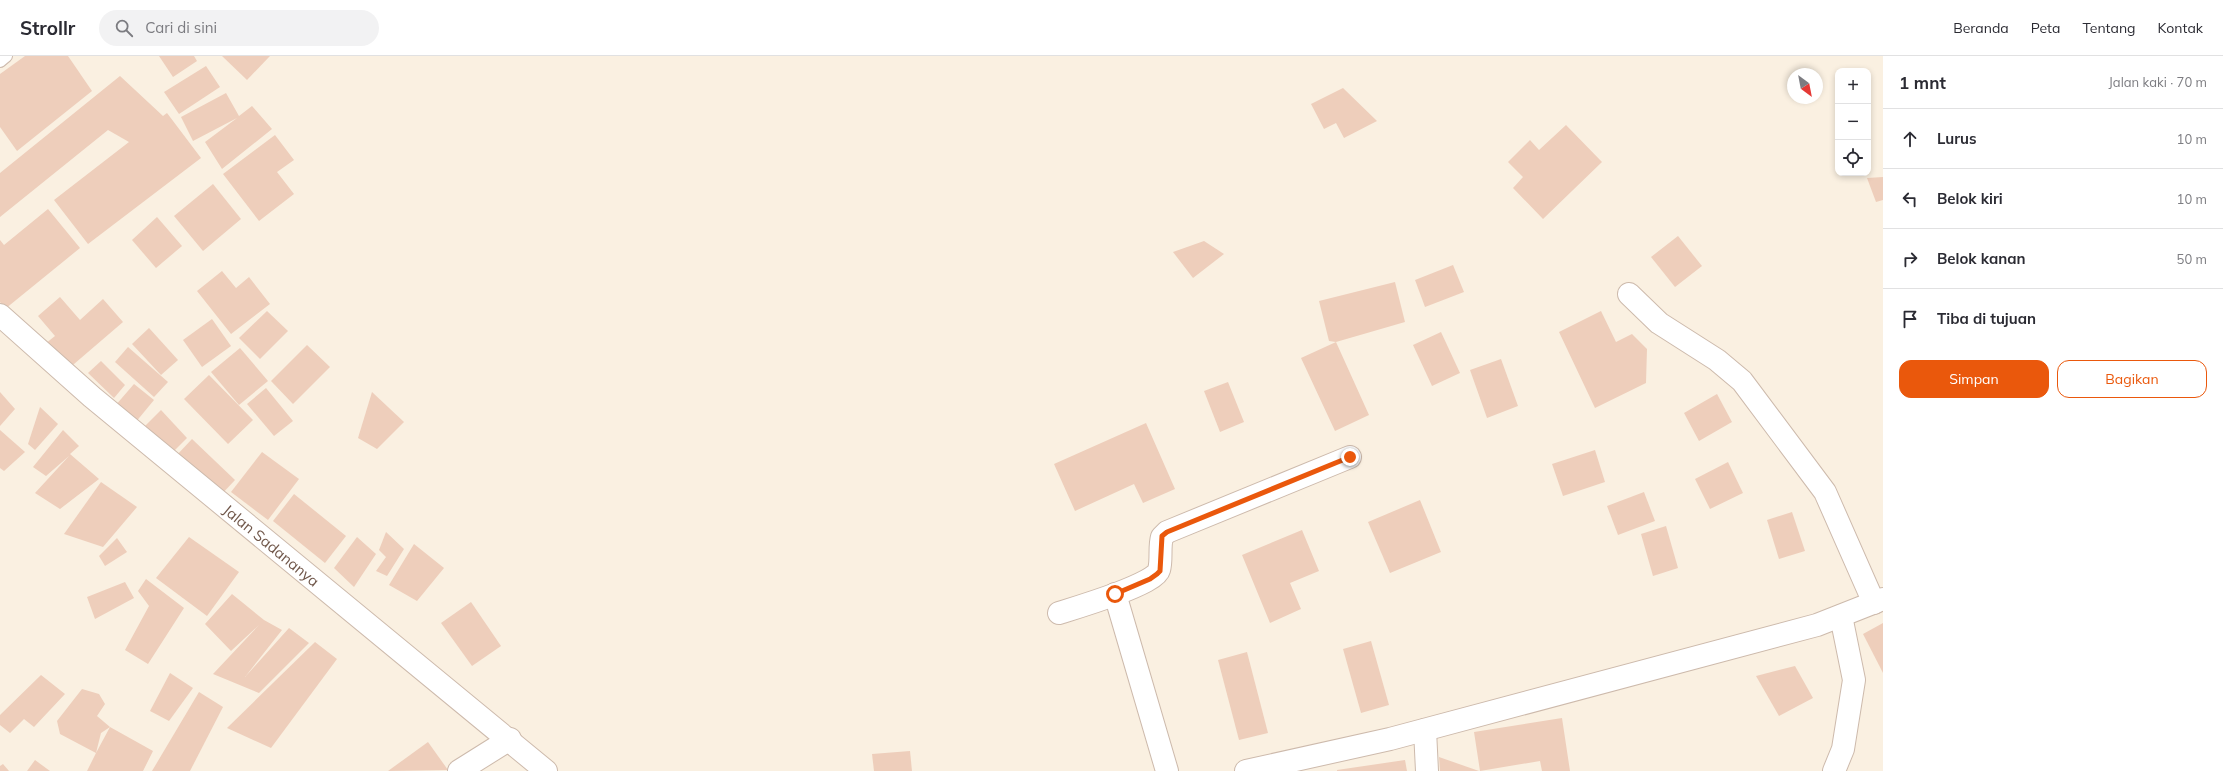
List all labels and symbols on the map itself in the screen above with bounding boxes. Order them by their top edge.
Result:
north arrow [1787,68,1823,104]
route end [1341,448,1359,466]
street label: Jalan Sadananya [220,500,324,590]
route start [1106,585,1124,603]

